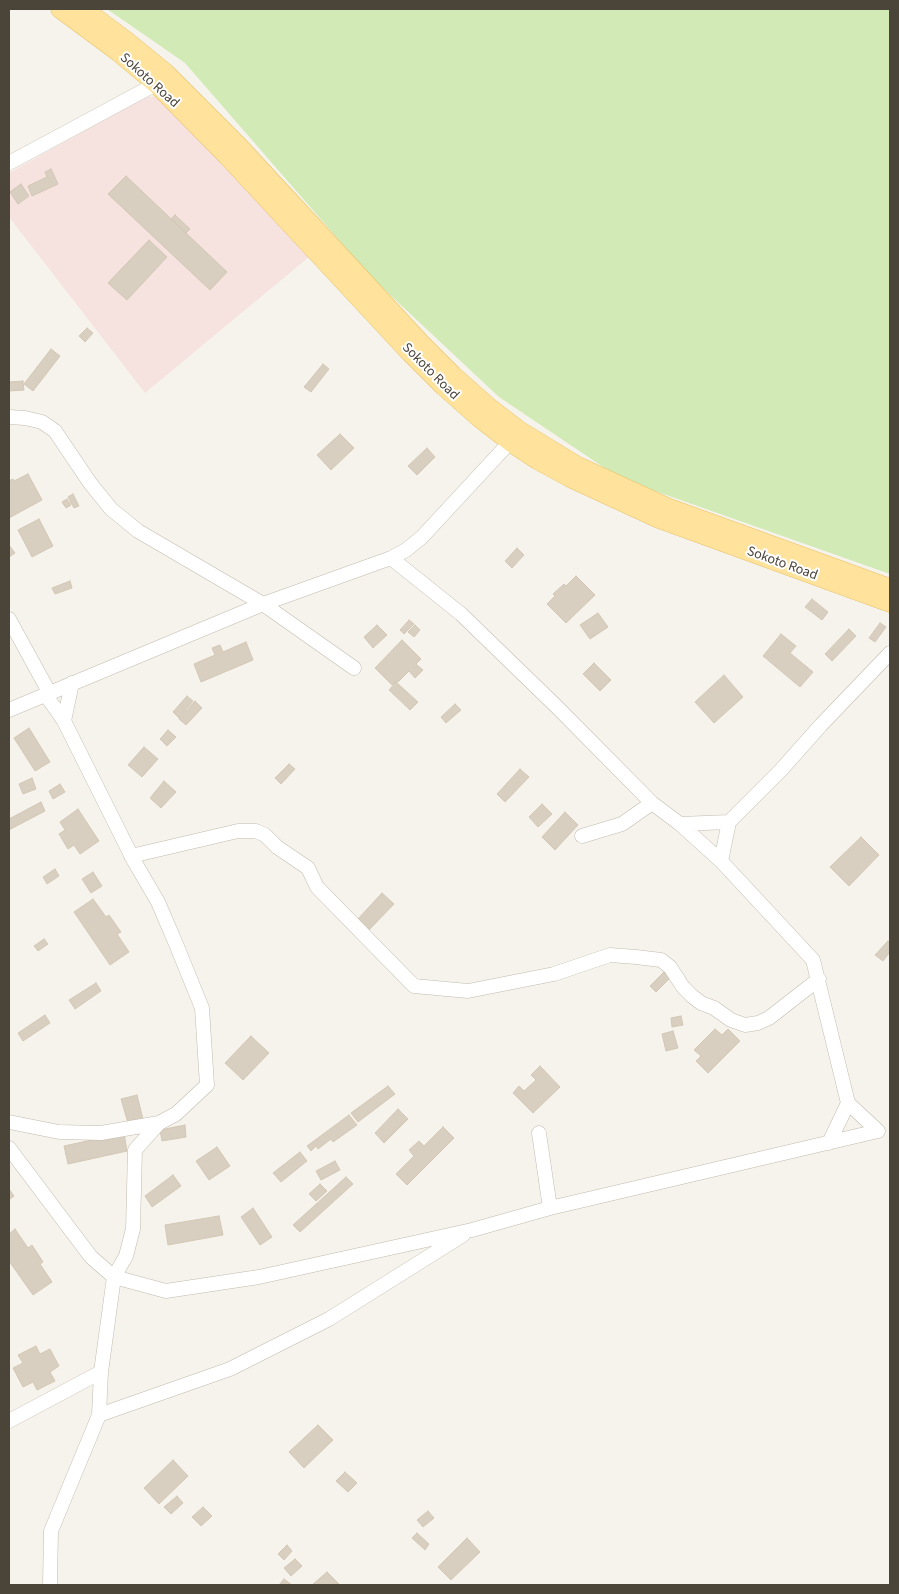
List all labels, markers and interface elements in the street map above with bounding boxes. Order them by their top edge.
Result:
street label: Sokoto Road [116,50,182,112]
street label: Sokoto Road [398,340,462,404]
street label: Sokoto Road [744,543,820,585]

